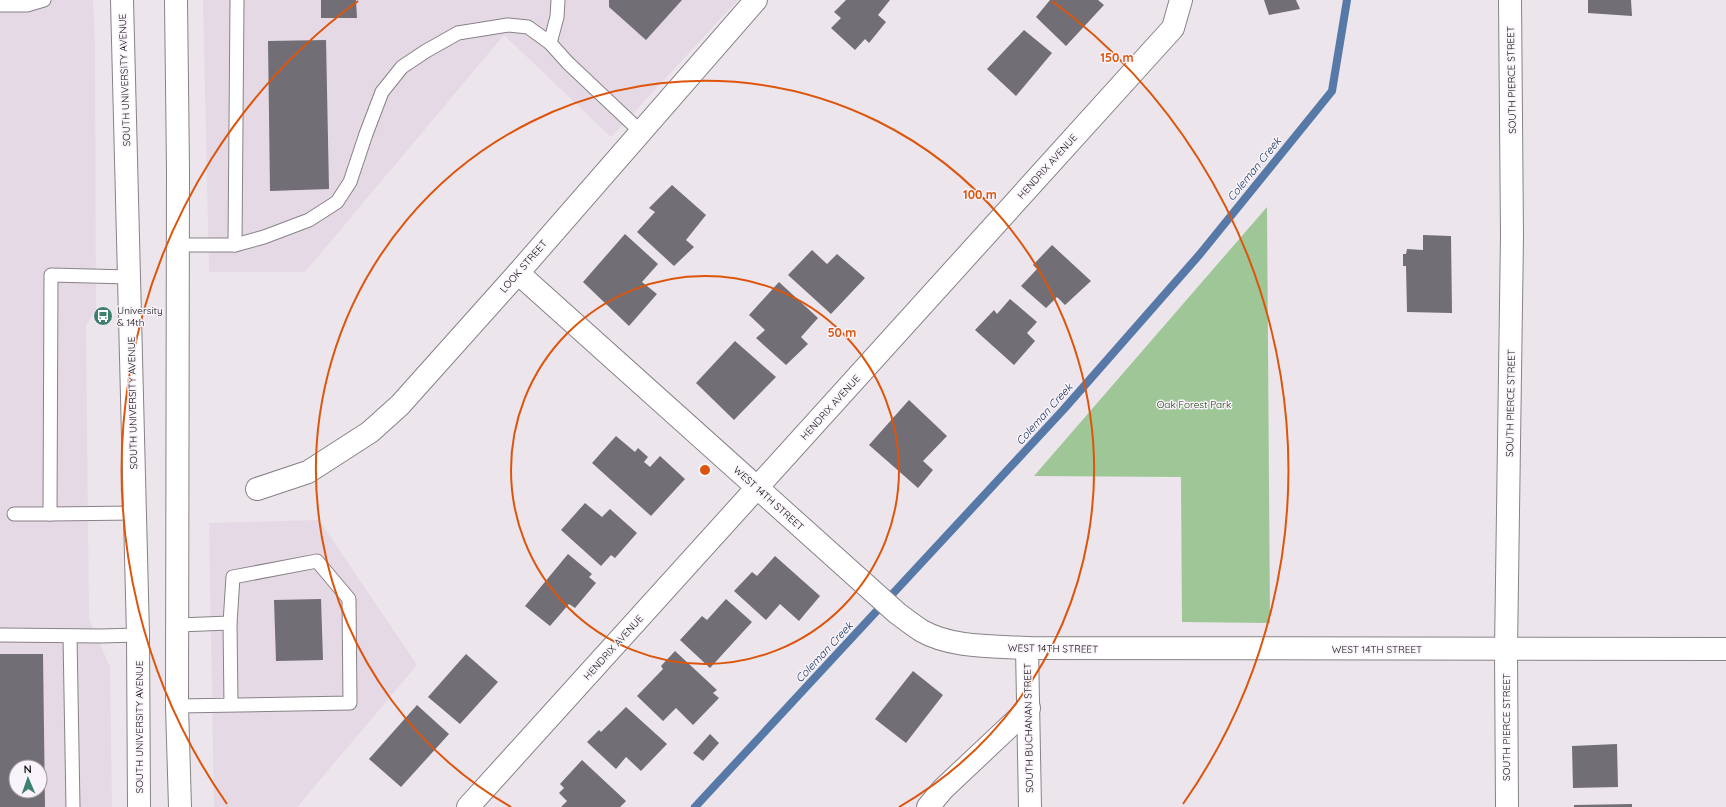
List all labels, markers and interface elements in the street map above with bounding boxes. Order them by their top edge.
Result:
street label: SOUTH UNIVERSITY AVENUE [116,13,133,147]
street label: SOUTH PIERCE STREET [1504,26,1519,134]
text: 150 m [1100,50,1134,65]
street label: HENDRIX AVENUE [1015,131,1080,202]
water label: Coleman Creek [1224,133,1285,204]
text: 100 m [963,187,997,202]
street label: LOOK STREET [497,237,550,295]
place label: University & 14th [117,304,163,329]
bus stop icon: University & 14th [92,305,114,327]
text: 50 m [828,325,856,340]
street label: SOUTH UNIVERSITY AVENUE [125,336,140,470]
street label: SOUTH PIERCE STREET [1503,349,1518,457]
street label: HENDRIX AVENUE [798,372,863,443]
water label: Coleman Creek [1013,380,1076,448]
park label: Oak Forest Park [1157,398,1231,411]
centre of rings [698,463,712,477]
street label: WEST 14TH STREET [731,463,807,533]
street label: HENDRIX AVENUE [581,612,646,683]
water label: Coleman Creek [792,618,856,685]
street label: WEST 14TH STREET [1008,641,1098,656]
street label: WEST 14TH STREET [1332,643,1422,656]
street label: SOUTH UNIVERSITY AVENUE [133,660,146,793]
street label: SOUTH BUCHANAN STREET [1021,663,1036,793]
street label: SOUTH PIERCE STREET [1500,673,1513,781]
north arrow [8,759,48,799]
text: N [23,762,32,776]

